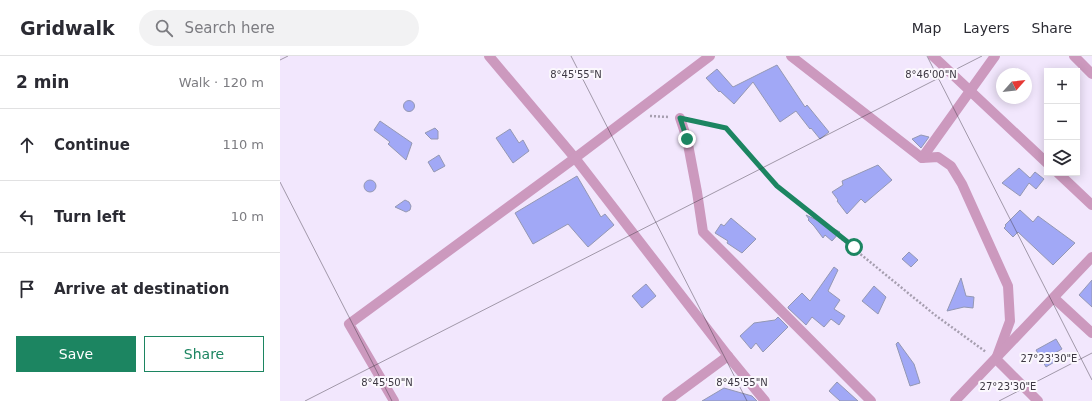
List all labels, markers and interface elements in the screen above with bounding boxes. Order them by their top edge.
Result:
search box [139,10,419,46]
text: Gridwalk [20,17,115,39]
icon: search [153,17,175,39]
text: Search here [185,19,275,37]
text: Map [912,20,941,36]
text: Layers [963,20,1010,36]
text: Share [1032,20,1072,36]
north arrow [996,68,1032,104]
map controls [1044,68,1080,176]
button: + [1044,68,1080,104]
text: 8°45'55"N [550,69,602,80]
text: 8°46'00"N [905,69,957,80]
text: 2 min [16,72,69,92]
text: Walk · 120 m [179,75,264,90]
button: − [1044,104,1080,140]
route end [678,130,696,148]
icon: ahead [16,134,38,156]
text: Continue [54,136,130,154]
text: 110 m [222,137,264,152]
button: layers [1044,140,1080,176]
icon: left [16,206,38,228]
text: Turn left [54,208,126,226]
text: 10 m [231,209,264,224]
route start [845,238,863,256]
icon: arrive [16,278,38,300]
text: Arrive at destination [54,280,229,298]
button: Save [16,336,136,372]
button: Share [144,336,264,372]
text: 27°23'30"E [1021,353,1077,364]
text: 8°45'50"N [361,377,413,388]
text: 8°45'55"N [716,377,768,388]
text: 27°23'30"E [980,381,1036,392]

